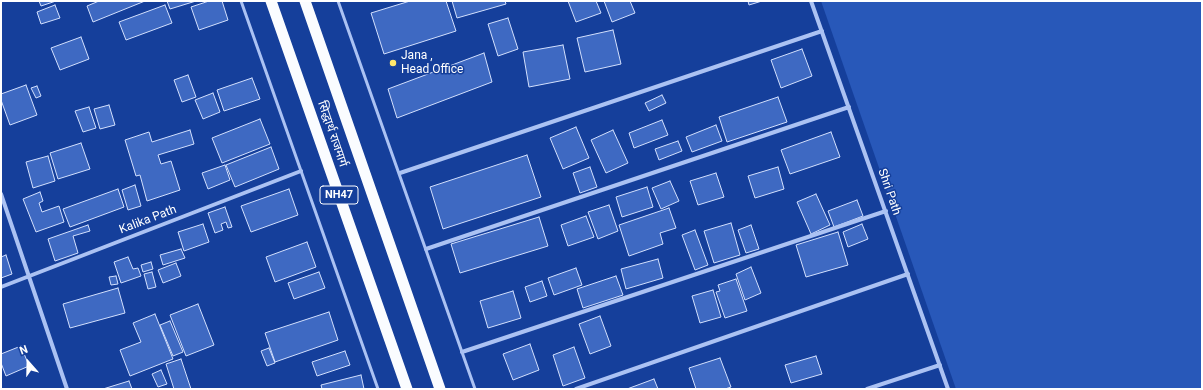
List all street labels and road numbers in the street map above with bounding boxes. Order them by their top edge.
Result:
street label: सिद्धार्थ राजमार्ग [314,99,350,169]
street label: Shri Path [874,167,904,217]
road number: NH47 [320,186,358,204]
street label: Kalika Path [117,203,179,237]

